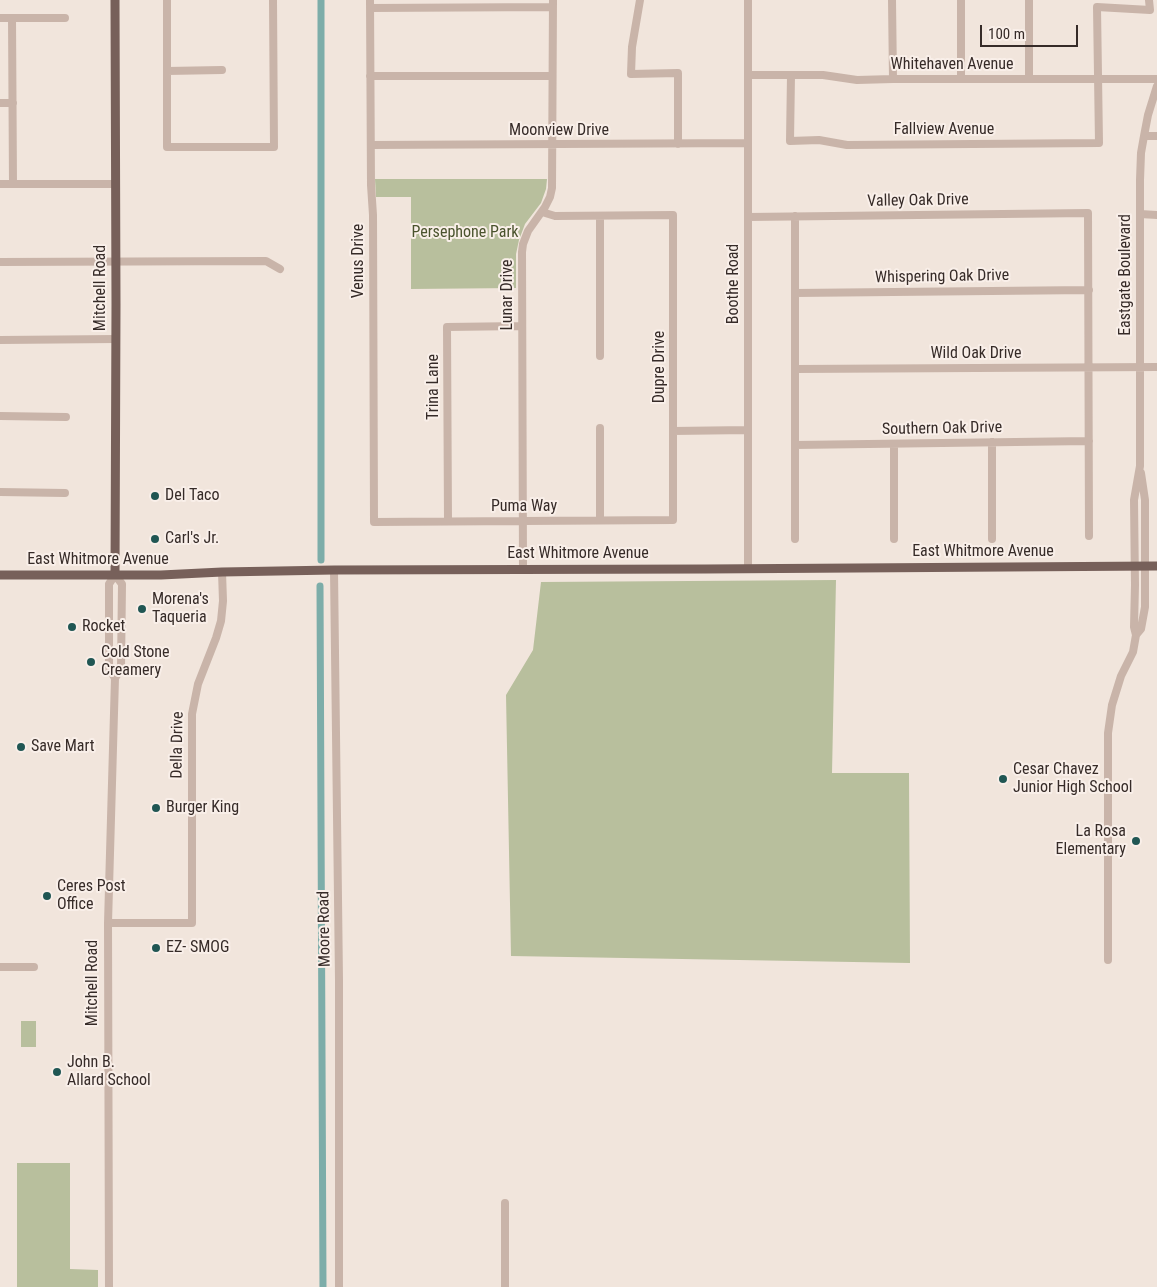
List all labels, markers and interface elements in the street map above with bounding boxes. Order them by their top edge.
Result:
scale bar [982,15,1080,47]
text: 100 m [988,25,1025,43]
street label: Whitehaven Avenue [891,55,1013,75]
street label: Fallview Avenue [894,120,994,140]
street label: Moonview Drive [509,121,609,141]
street label: Valley Oak Drive [867,191,969,211]
street label: Eastgate Boulevard [1116,214,1136,336]
park label: Persephone Park [411,223,519,243]
street label: Venus Drive [349,224,369,298]
street label: Boothe Road [724,244,744,324]
street label: Mitchell Road [91,245,111,331]
street label: Lunar Drive [498,260,518,330]
street label: Whispering Oak Drive [875,266,1009,288]
street label: Dupre Drive [650,331,670,403]
street label: Wild Oak Drive [930,344,1022,364]
street label: Trina Lane [424,354,444,420]
street label: Southern Oak Drive [882,418,1002,440]
place label: Del Taco [165,486,220,506]
marker: Del Taco [149,490,161,502]
street label: Puma Way [491,497,557,517]
place label: Carl's Jr. [165,529,219,549]
marker: Carl's Jr. [149,533,161,545]
street label: East Whitmore Avenue [912,542,1054,562]
street label: East Whitmore Avenue [507,544,649,564]
street label: East Whitmore Avenue [27,550,169,570]
place label: Morena's Taqueria [152,590,209,628]
marker: Morena's Taqueria [136,603,148,615]
place label: Rocket [82,617,125,637]
marker: Rocket [66,621,78,633]
place label: Cold Stone Creamery [101,643,170,681]
marker: Cold Stone Creamery [85,656,97,668]
street label: Della Drive [168,711,188,779]
place label: Save Mart [31,737,95,757]
marker: Save Mart [15,741,27,753]
place label: Cesar Chavez Junior High School [1013,760,1132,798]
marker: Cesar Chavez Junior High School [997,773,1009,785]
place label: Burger King [166,798,239,818]
marker: Burger King [150,802,162,814]
place label: La Rosa Elementary [1056,822,1126,860]
marker: La Rosa Elementary [1130,835,1142,847]
place label: Ceres Post Office [57,877,126,915]
marker: Ceres Post Office [41,890,53,902]
street label: Moore Road [315,891,335,967]
place label: EZ- SMOG [166,938,229,958]
street label: Mitchell Road [83,940,103,1026]
marker: EZ- SMOG [150,942,162,954]
place label: John B. Allard School [67,1053,151,1091]
marker: John B. Allard School [51,1066,63,1078]

